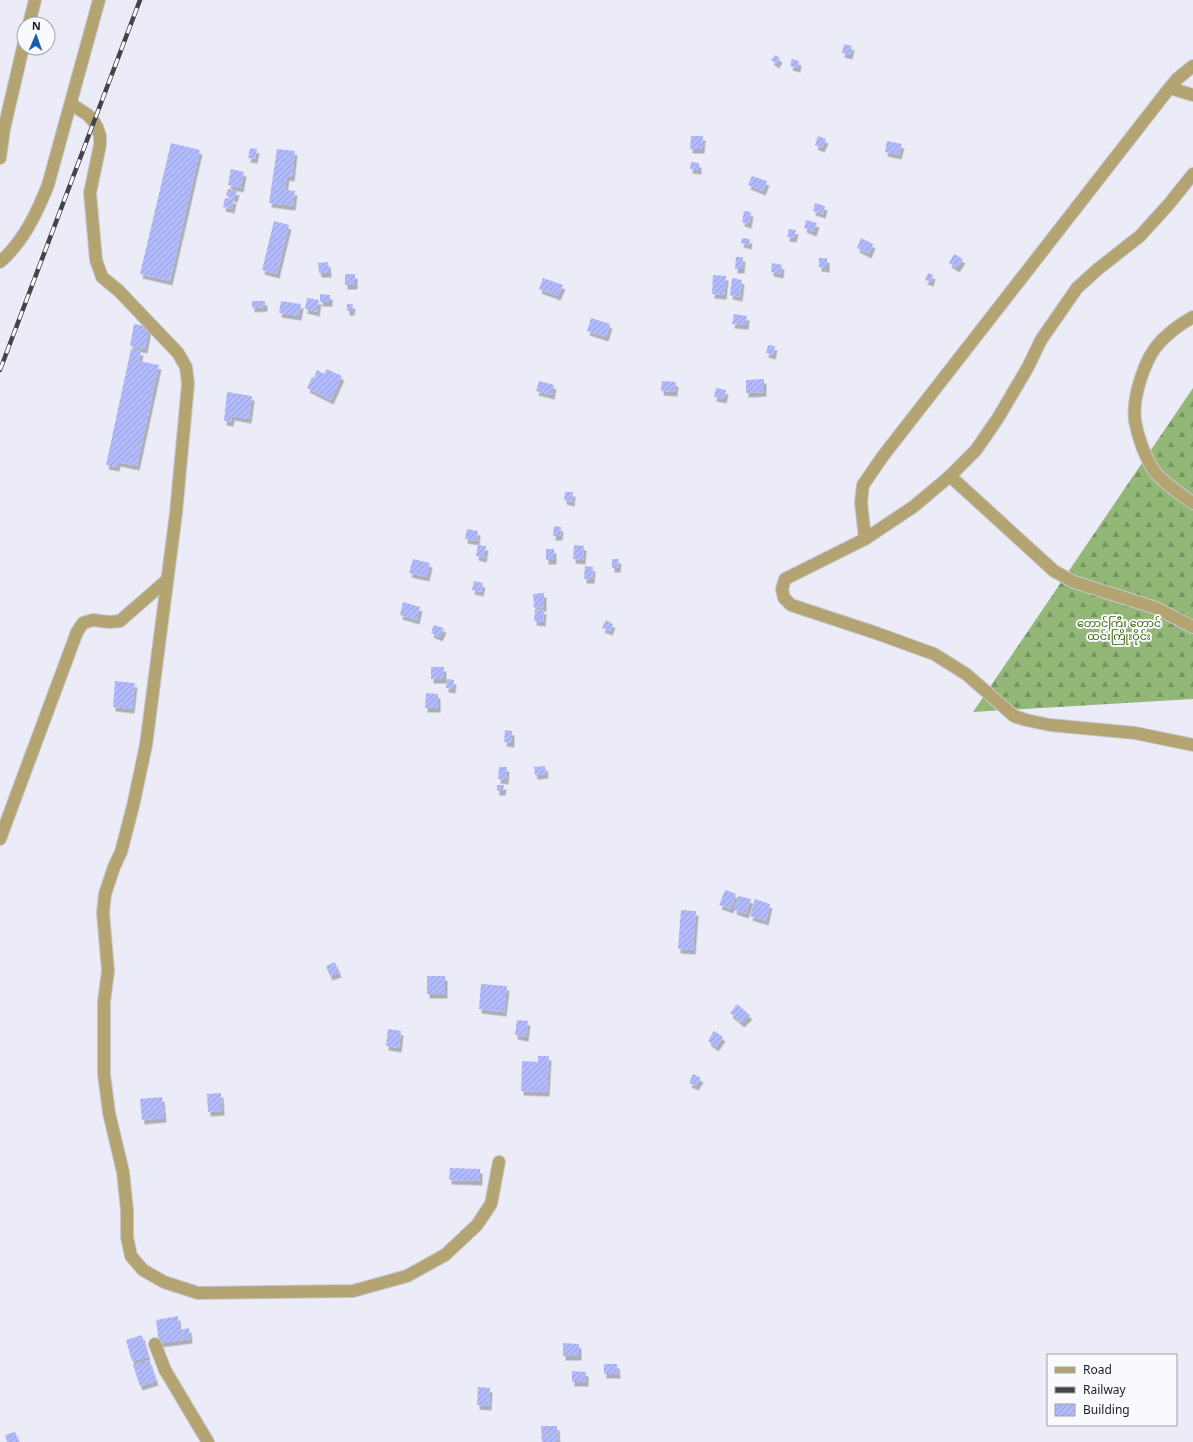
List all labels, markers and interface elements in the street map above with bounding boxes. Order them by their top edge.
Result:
north arrow [16,16,56,56]
text: N [32,18,41,33]
park label: တောင်ကြီး တောင် ထင်းကြိုးဝိုင်း [1077,615,1161,645]
legend [1047,1354,1177,1426]
text: Road [1083,1361,1112,1378]
text: Railway [1083,1381,1127,1398]
text: Building [1083,1401,1130,1418]

